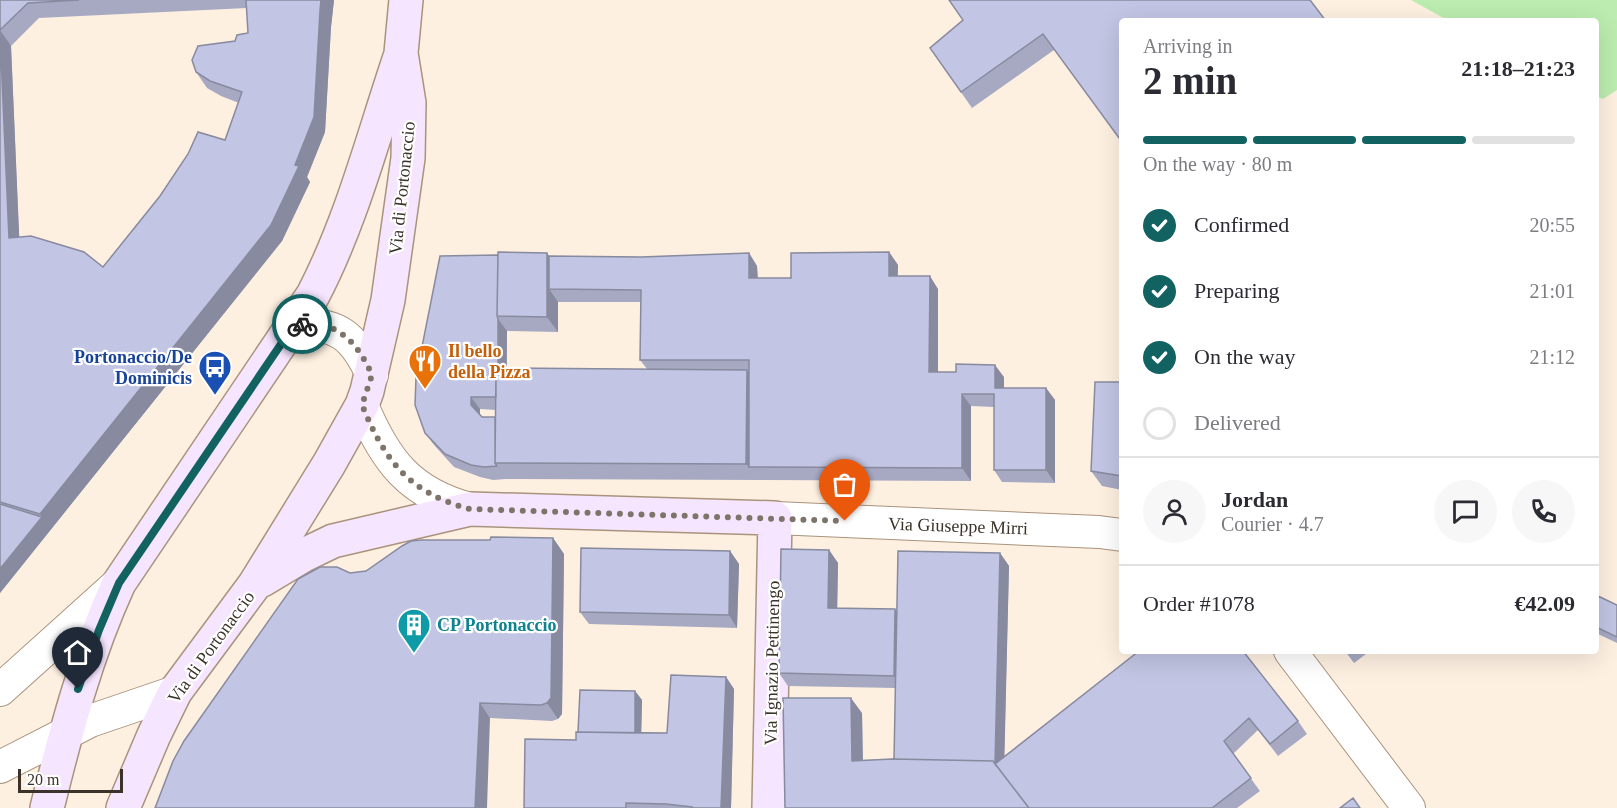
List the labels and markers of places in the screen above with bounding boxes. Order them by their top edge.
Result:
place label: Il bello della Pizza [448,341,530,382]
restaurant icon: Il bello della Pizza [407,343,443,390]
place label: Portonaccio/De Dominicis [74,347,192,388]
bus stop icon: Portonaccio/De Dominicis [197,349,233,396]
pin [819,459,870,521]
building icon: CP Portonaccio [396,607,432,654]
place label: CP Portonaccio [437,615,556,635]
pin [52,627,103,689]

